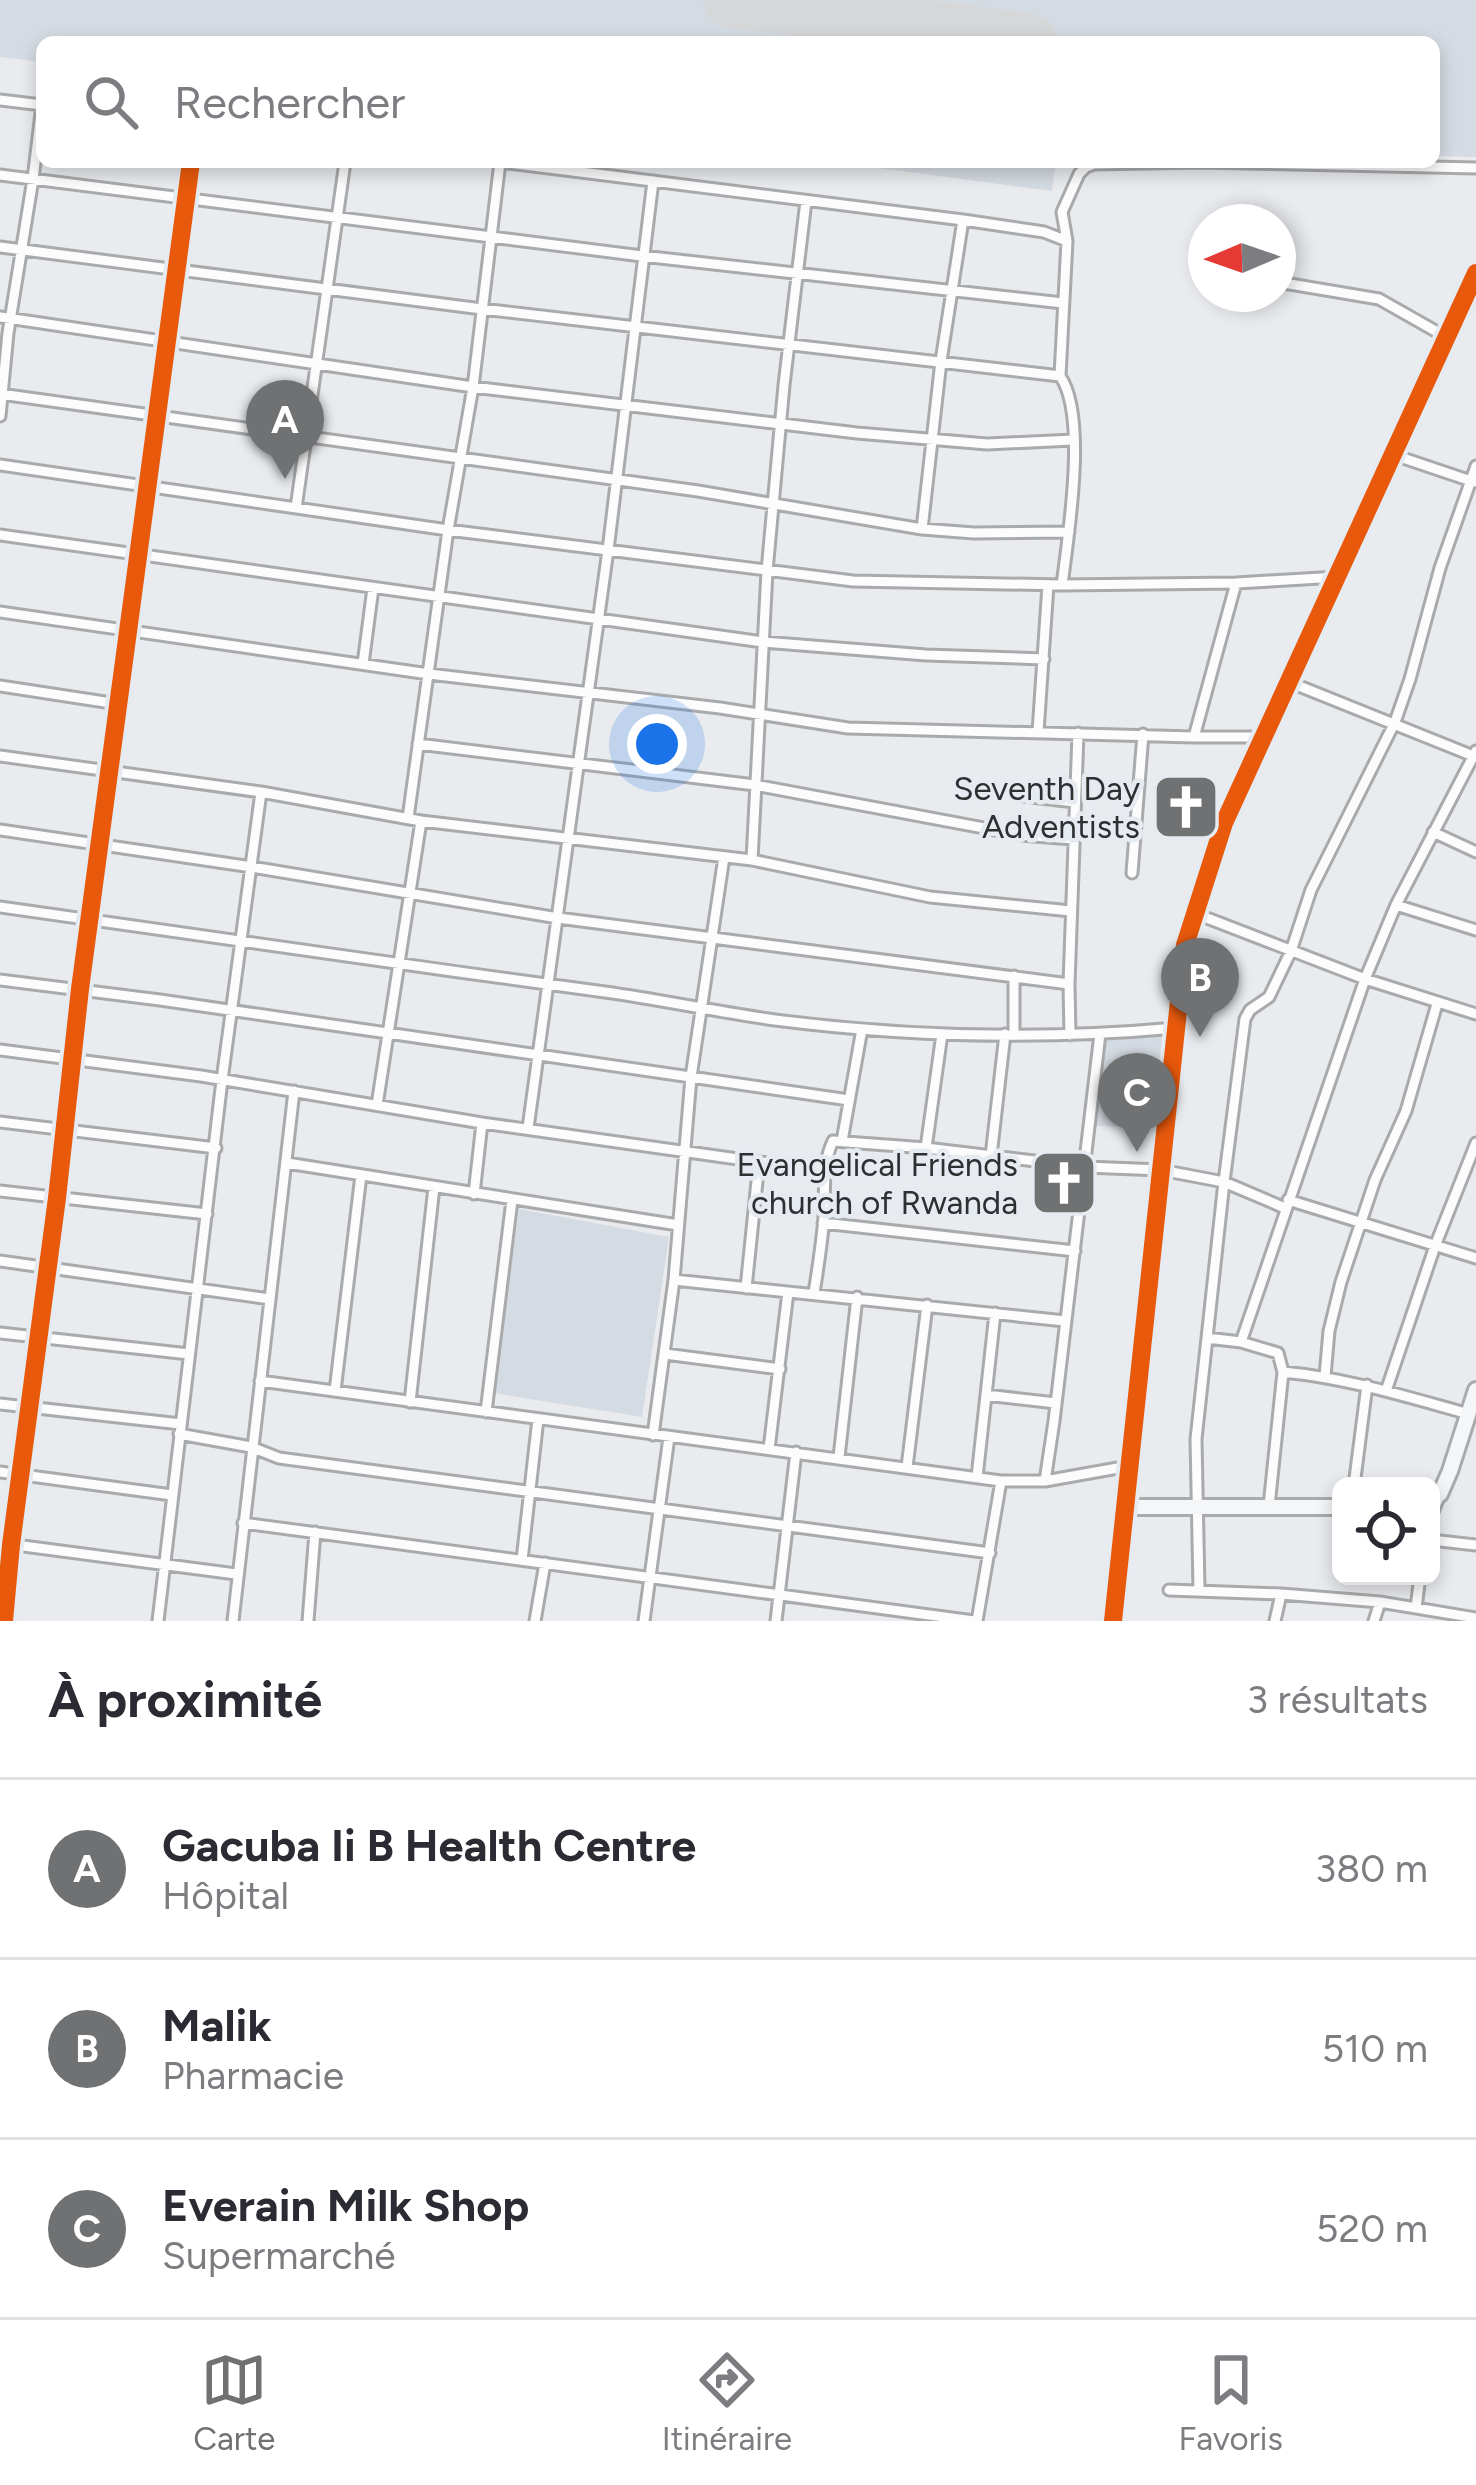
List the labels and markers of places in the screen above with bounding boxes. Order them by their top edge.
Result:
pin: A [246,380,324,479]
place label: Seventh Day Adventists [953,769,1141,846]
church icon: Seventh Day Adventists [1151,772,1221,842]
pin: B [1161,938,1239,1037]
pin: C [1098,1053,1176,1152]
place label: Evangelical Friends church of Rwanda [736,1145,1018,1222]
church icon: Evangelical Friends church of Rwanda [1029,1148,1099,1218]

